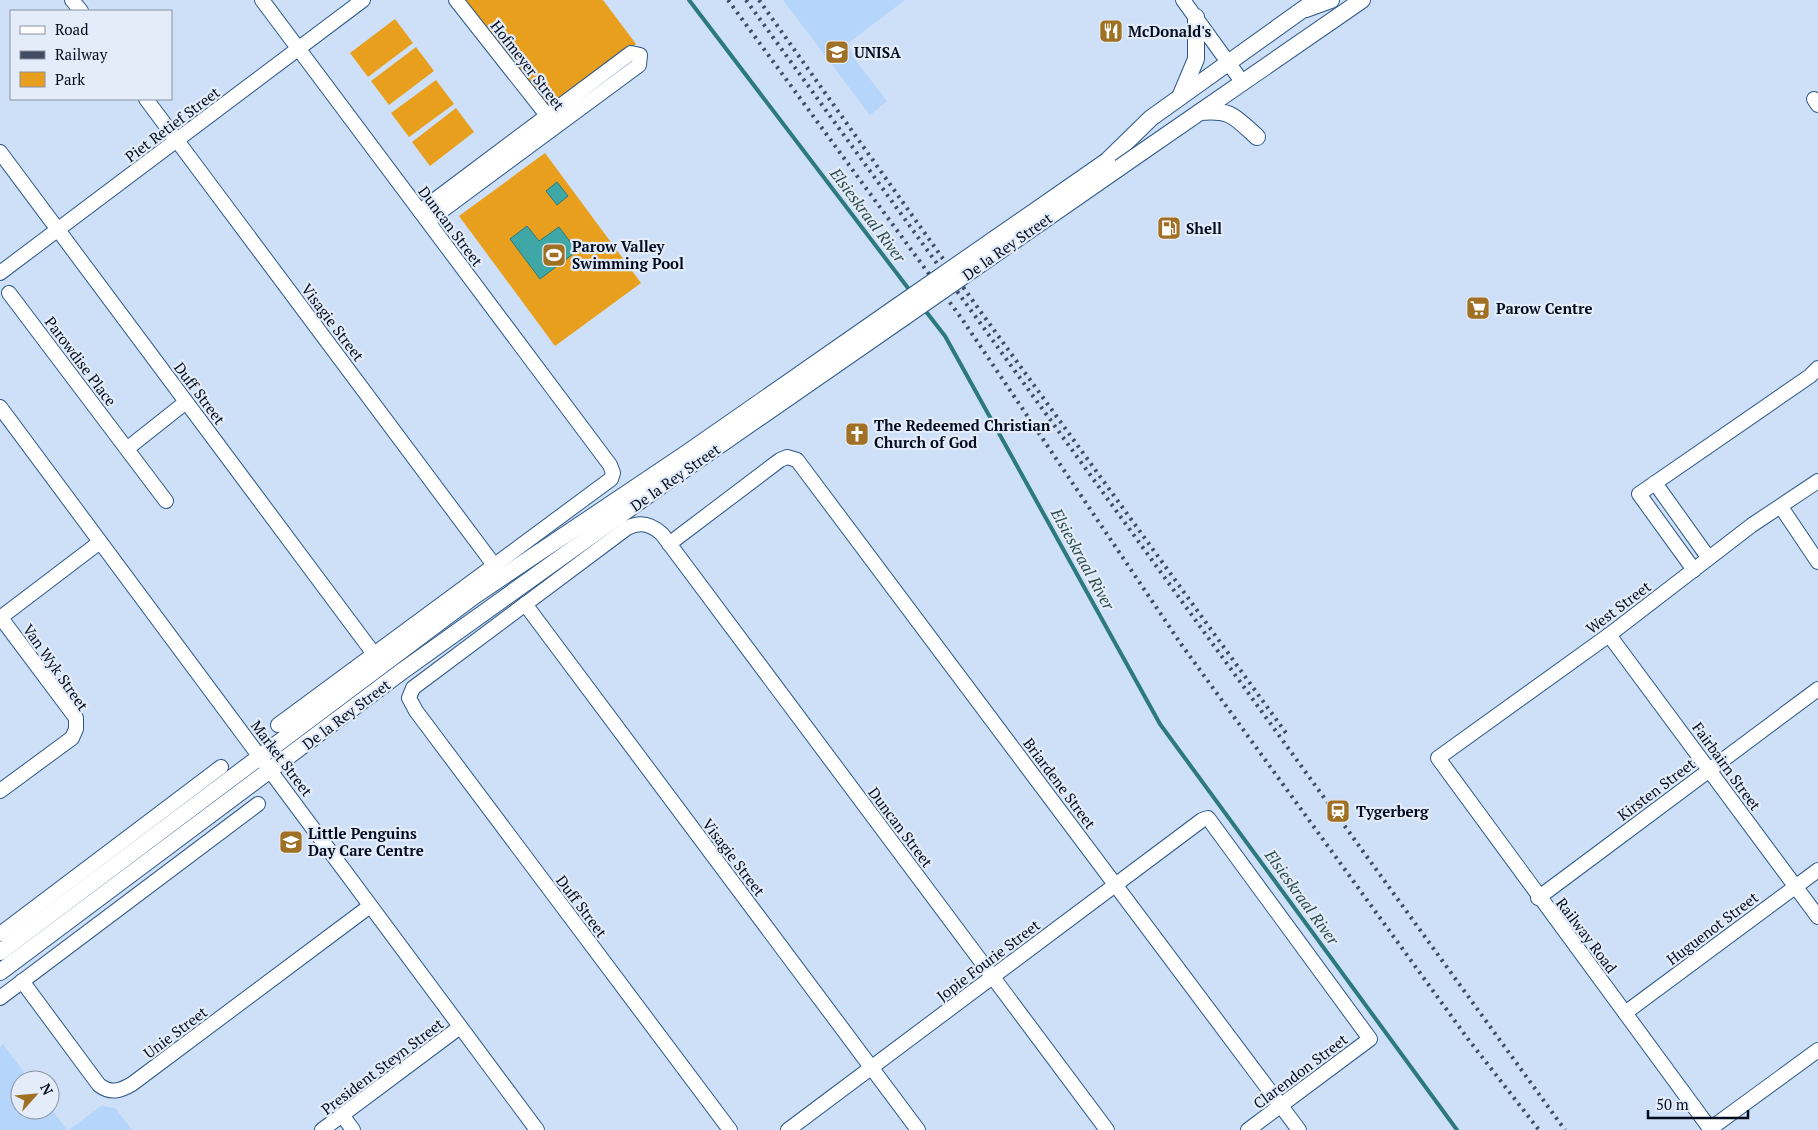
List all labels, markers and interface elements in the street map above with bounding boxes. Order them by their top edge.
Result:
legend [10,10,172,100]
street label: Hofmeyer Street [487,16,570,114]
restaurant icon: McDonald's [1098,18,1124,44]
text: Road [55,19,88,39]
place label: McDonald's [1128,21,1212,41]
school or university icon: UNISA [824,39,850,65]
place label: UNISA [854,42,901,62]
text: Railway [55,44,108,64]
text: Park [55,69,85,89]
street label: Piet Retief Street [121,82,224,166]
water label: Elsieskraal River [825,163,911,267]
street label: Duncan Street [414,182,488,270]
street label: De la Rey Street [958,207,1056,284]
fuel station icon: Shell [1156,215,1182,241]
place label: Shell [1186,218,1222,238]
place label: Parow Valley Swimming Pool [572,236,684,273]
sports icon: Parow Valley Swimming Pool [541,242,567,268]
street label: Visagie Street [297,279,369,365]
supermarket icon: Parow Centre [1465,295,1491,321]
place label: Parow Centre [1496,298,1593,318]
street label: Parowdise Place [41,312,121,410]
street label: Duff Street [170,358,230,429]
place label: The Redeemed Christian Church of God [874,415,1051,452]
church icon: The Redeemed Christian Church of God [844,421,870,447]
street label: De la Rey Street [626,438,724,515]
water label: Elsieskraal River [1046,503,1120,614]
street label: West Street [1582,576,1655,638]
street label: Van Wyk Street [19,620,94,715]
street label: De la Rey Street [298,674,394,754]
street label: Market Street [247,716,318,801]
street label: Fairbairn Street [1688,718,1766,815]
street label: Briardene Street [1019,734,1101,833]
street label: Kirsten Street [1613,753,1699,825]
street label: Duncan Street [864,783,938,871]
station icon: Tygerberg [1325,798,1351,824]
place label: Tygerberg [1356,801,1429,821]
street label: Visagie Street [698,814,770,900]
place label: Little Penguins Day Care Centre [308,823,424,860]
school or university icon: Little Penguins Day Care Centre [278,829,304,855]
water label: Elsieskraal River [1259,844,1345,950]
street label: Duff Street [552,871,612,942]
street label: Huguenot Street [1662,887,1762,969]
street label: Railway Road [1552,893,1622,977]
street label: Jopie Fourie Street [932,914,1044,1005]
street label: Unie Street [139,1001,211,1062]
street label: President Steyn Street [317,1013,448,1119]
street label: Clarendon Street [1249,1029,1352,1113]
north arrow [10,1070,60,1120]
text: N [36,1080,58,1098]
scale bar [1648,1088,1748,1120]
text: 50 m [1656,1094,1689,1114]

